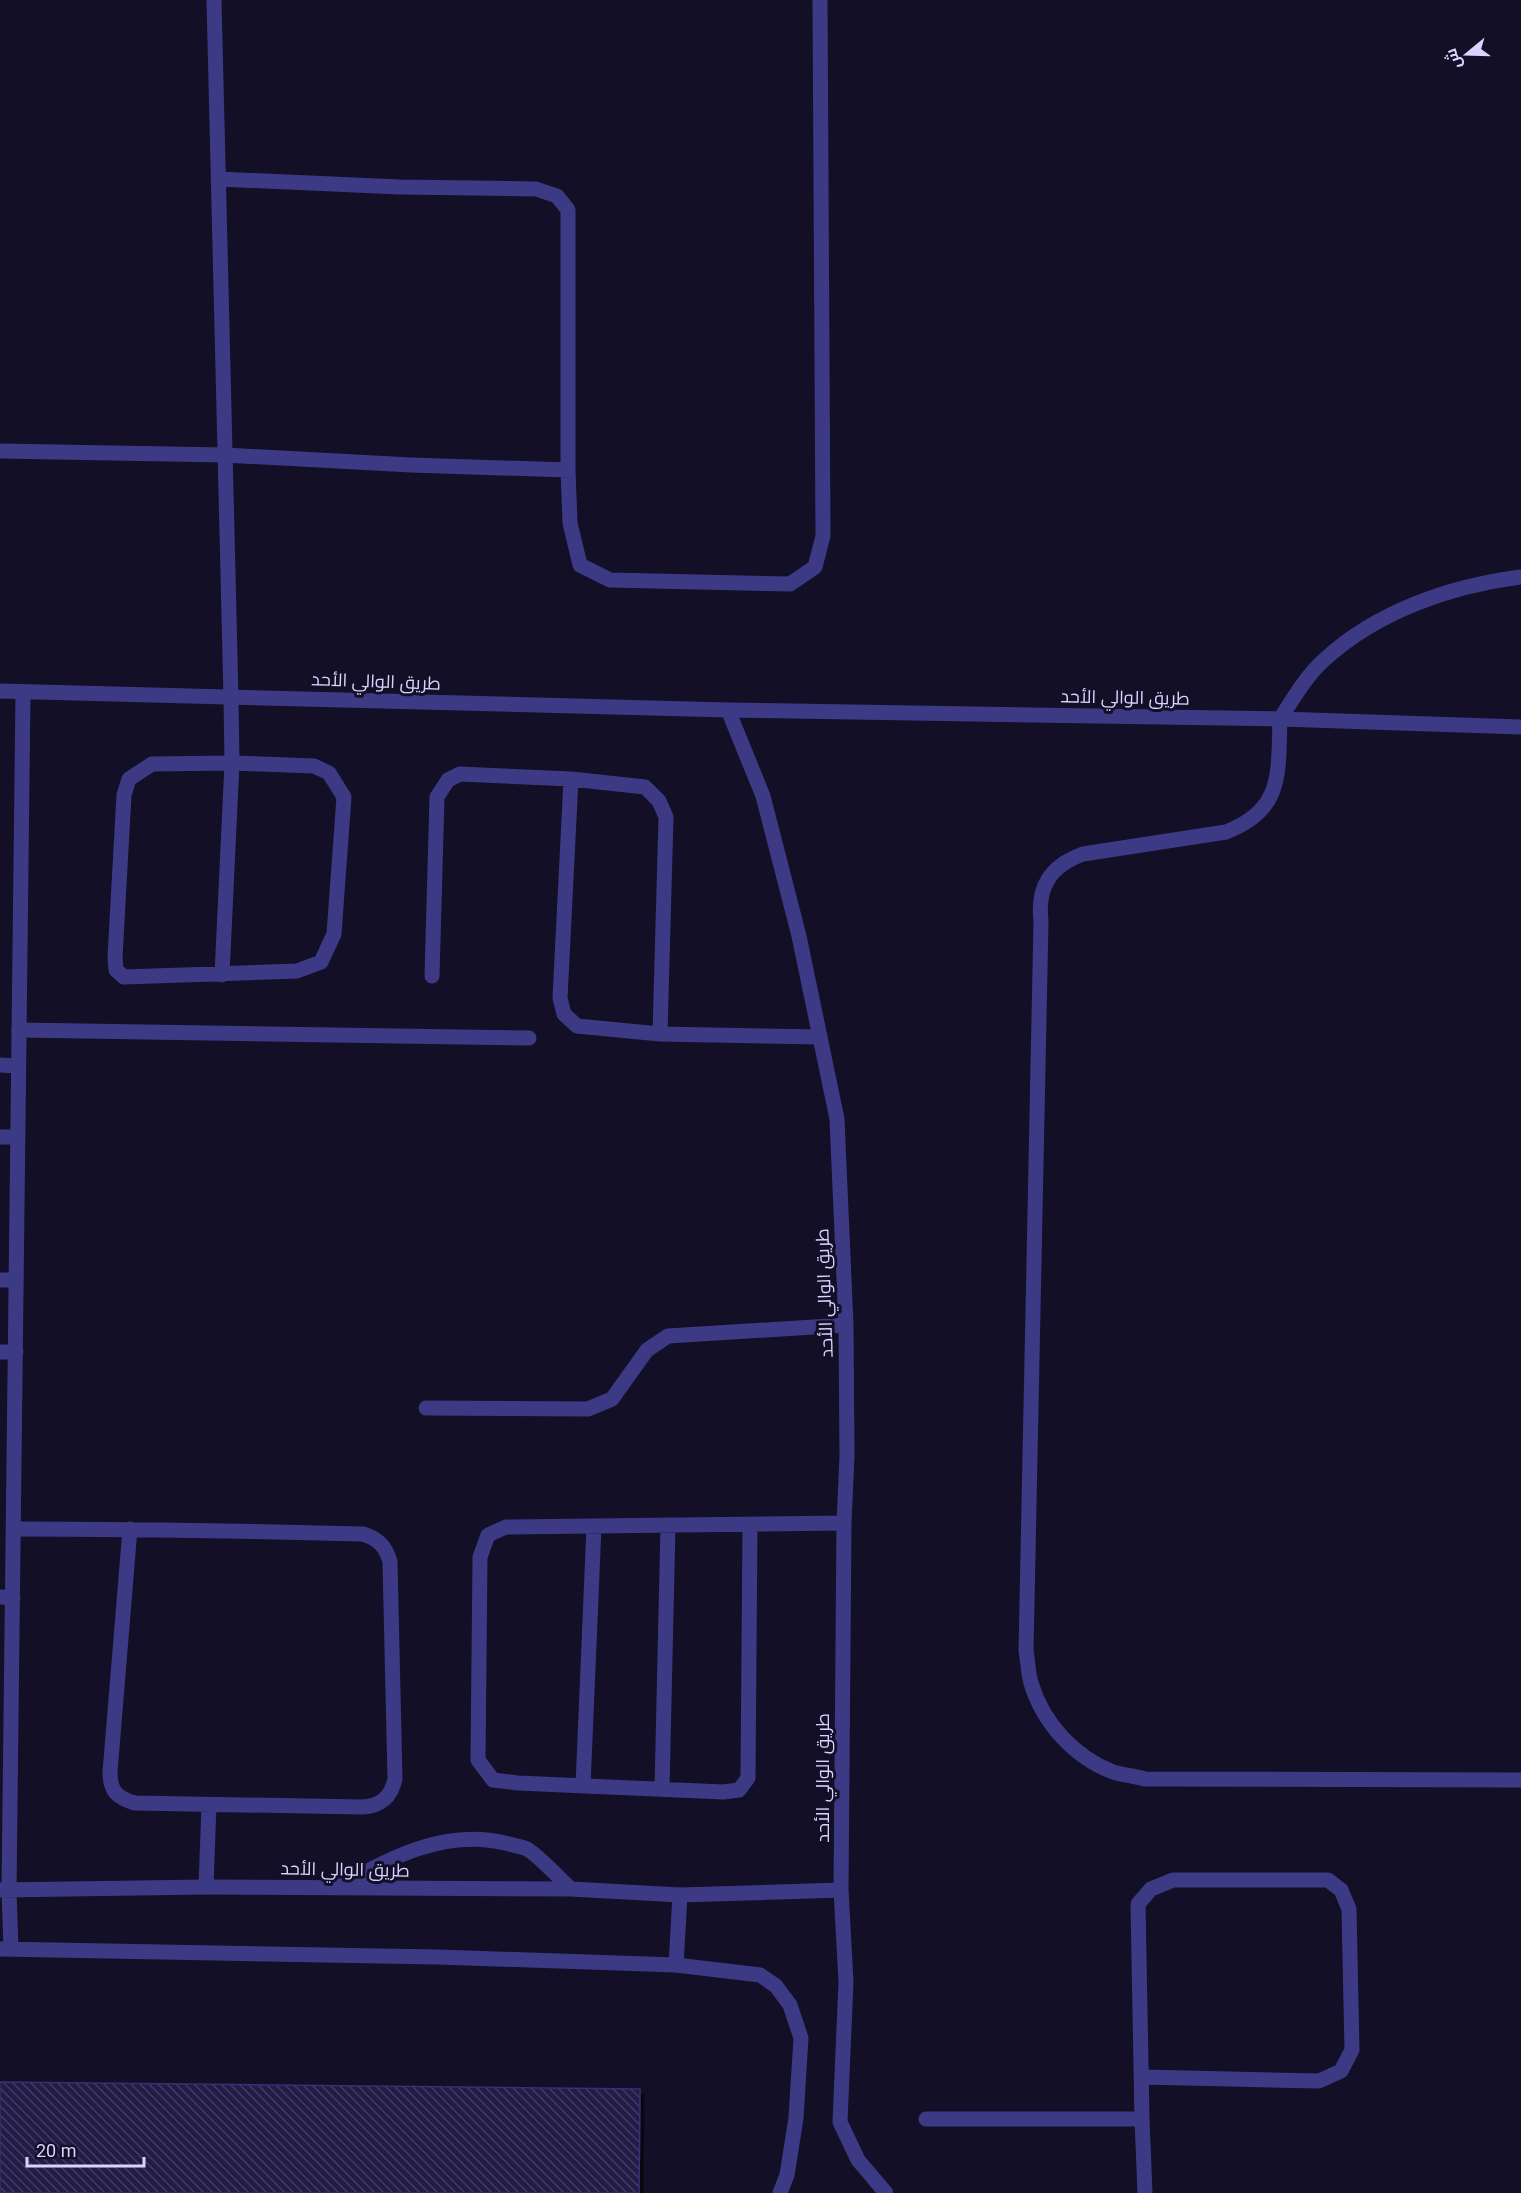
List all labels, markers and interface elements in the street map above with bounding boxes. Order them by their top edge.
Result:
north arrow [1437,24,1497,84]
text: ش [1441,46,1466,72]
street label: طريق الوالي الأحد [311,668,441,698]
street label: طريق الوالي الأحد [1060,685,1190,713]
street label: طريق الوالي الأحد [811,1228,841,1358]
street label: طريق الوالي الأحد [812,1713,837,1843]
street label: طريق الوالي الأحد [280,1857,410,1885]
scale bar [27,2130,144,2168]
text: 20 m [36,2140,76,2161]

